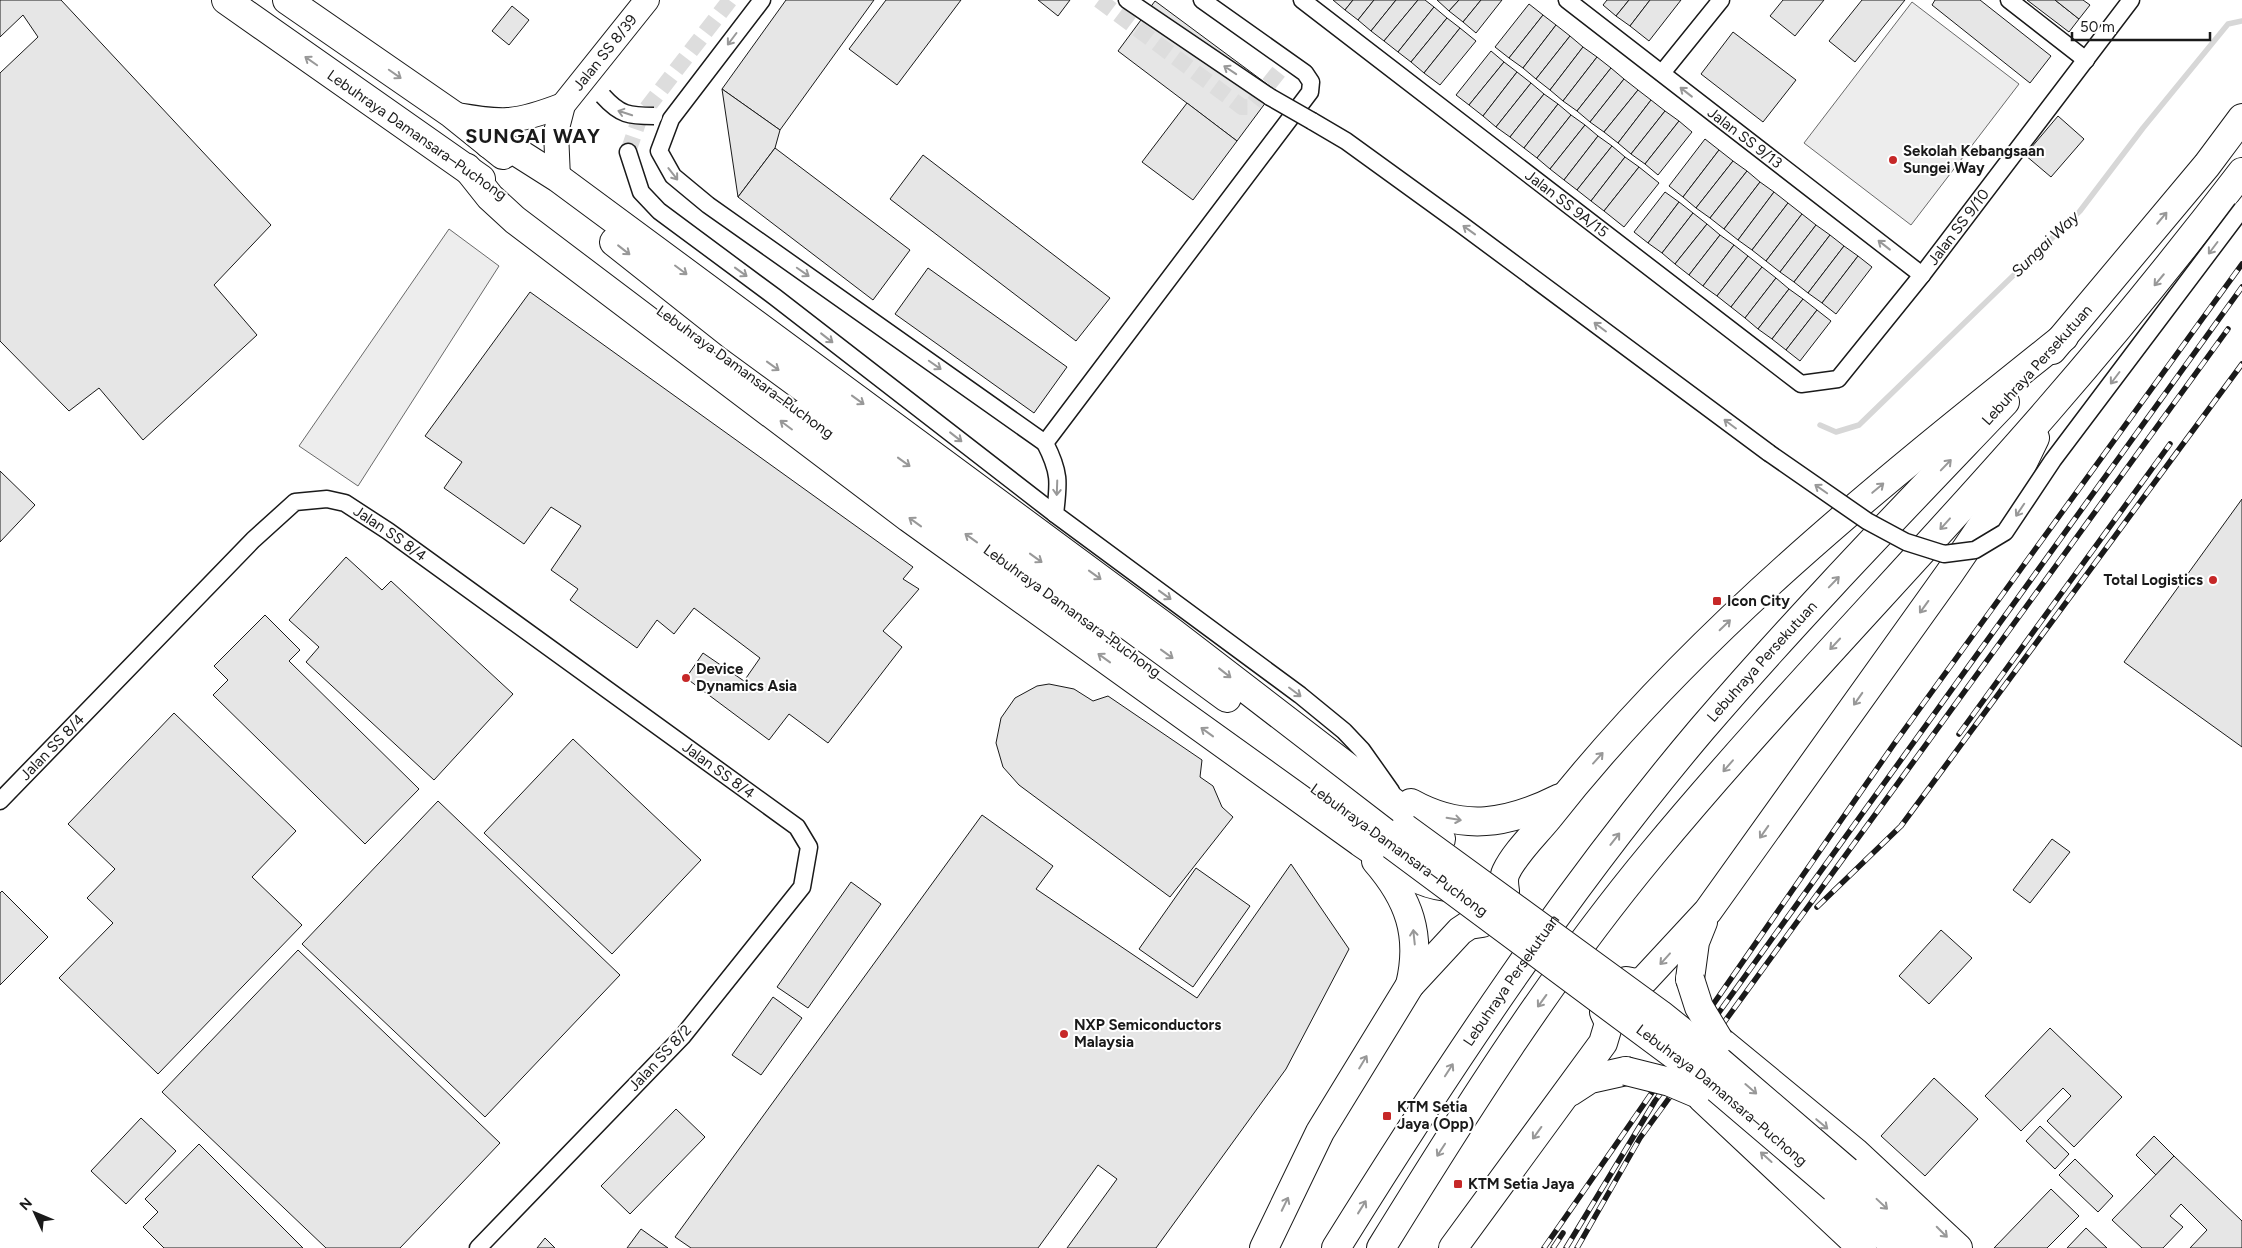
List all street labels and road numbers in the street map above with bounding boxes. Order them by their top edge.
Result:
street label: Jalan SS 8/39 [569,11,641,94]
street label: Lebuhraya Damansara–Puchong [324,66,510,204]
street label: Jalan SS 9/13 [1704,103,1786,172]
street label: Jalan SS 9A/15 [1522,166,1612,241]
street label: Jalan SS 9/10 [1924,185,1993,269]
street label: Lebuhraya Persekutuan [1978,301,2096,429]
street label: Lebuhraya Damansara–Puchong [653,302,837,442]
street label: Jalan SS 8/4 [350,502,430,565]
street label: Lebuhraya Damansara–Puchong [980,541,1164,681]
street label: Lebuhraya Persekutuan [1703,597,1821,726]
street label: Jalan SS 8/4 [16,710,88,784]
street label: Jalan SS 8/4 [679,738,758,802]
street label: Lebuhraya Damansara–Puchong [1307,780,1491,920]
street label: Lebuhraya Persekutuan [1459,911,1563,1049]
street label: Jalan SS 8/2 [625,1021,695,1095]
street label: Lebuhraya Damansara–Puchong [1633,1021,1811,1170]

